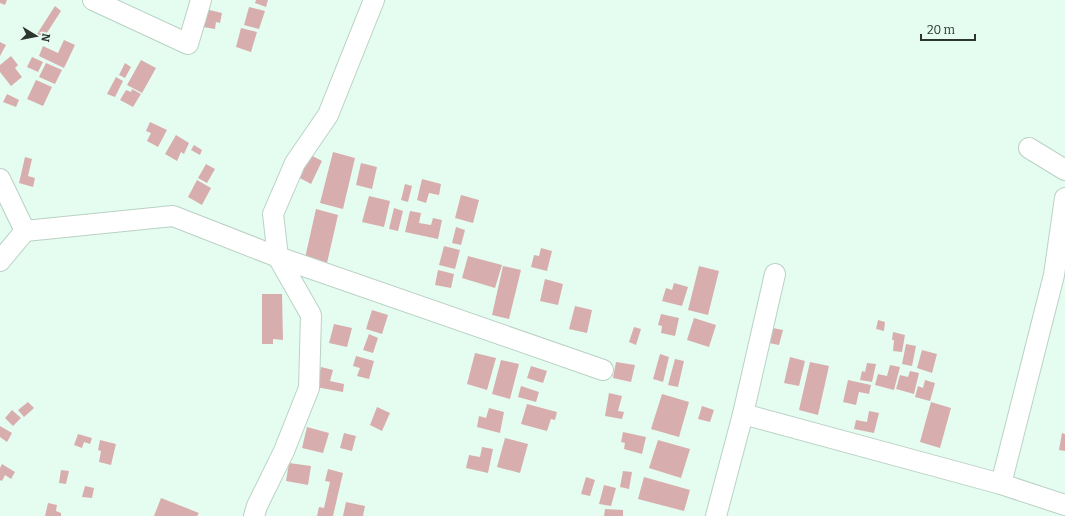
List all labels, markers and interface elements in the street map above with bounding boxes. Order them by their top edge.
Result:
north arrow [16,16,56,56]
scale bar [921,16,975,42]
text: 20 m [927,23,956,37]
text: N [38,32,52,43]

